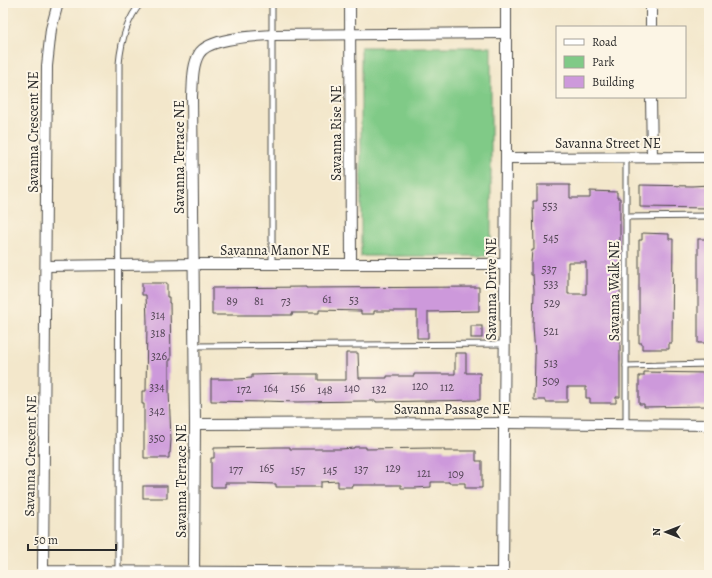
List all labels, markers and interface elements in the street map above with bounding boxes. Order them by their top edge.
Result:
legend [556,26,686,98]
text: Road [592,34,618,50]
text: Park [592,54,615,70]
street label: Savanna Crescent NE [24,71,43,193]
text: Building [592,74,634,90]
street label: Savanna Rise NE [327,85,346,181]
street label: Savanna Terrace NE [170,100,189,214]
street label: Savanna Street NE [555,134,661,153]
house number: 553 [542,198,558,214]
house number: 545 [543,230,559,246]
street label: Savanna Drive NE [482,237,501,341]
street label: Savanna Manor NE [220,241,330,260]
street label: Savanna Walk NE [605,241,624,341]
house number: 537 [541,261,558,277]
house number: 533 [543,276,559,292]
house number: 61 [322,291,332,307]
house number: 53 [349,292,359,308]
house number: 89 [226,293,238,309]
house number: 81 [254,293,264,309]
house number: 73 [281,293,291,309]
house number: 529 [544,295,560,311]
house number: 314 [151,307,166,323]
house number: 521 [544,323,558,339]
house number: 318 [151,325,166,341]
house number: 326 [151,348,168,364]
house number: 513 [544,355,558,371]
house number: 509 [542,373,560,389]
house number: 120 [412,378,428,394]
house number: 334 [149,379,165,395]
house number: 112 [440,379,454,395]
house number: 164 [263,380,279,396]
house number: 156 [291,380,306,396]
house number: 140 [344,380,360,396]
house number: 172 [237,381,252,397]
house number: 132 [372,381,387,397]
house number: 148 [317,382,333,398]
street label: Savanna Crescent NE [20,395,41,517]
street label: Savanna Passage NE [394,400,510,419]
house number: 342 [149,403,165,419]
street label: Savanna Terrace NE [172,424,191,538]
house number: 350 [149,430,165,446]
house number: 165 [260,460,274,476]
house number: 129 [385,460,401,476]
house number: 177 [229,461,244,477]
house number: 137 [354,461,369,477]
house number: 157 [291,462,306,478]
house number: 145 [323,462,337,478]
house number: 121 [417,465,431,481]
house number: 109 [448,466,464,482]
north arrow [646,512,686,552]
scale bar [28,526,116,552]
text: N [649,528,664,536]
text: 50 m [34,532,58,548]

